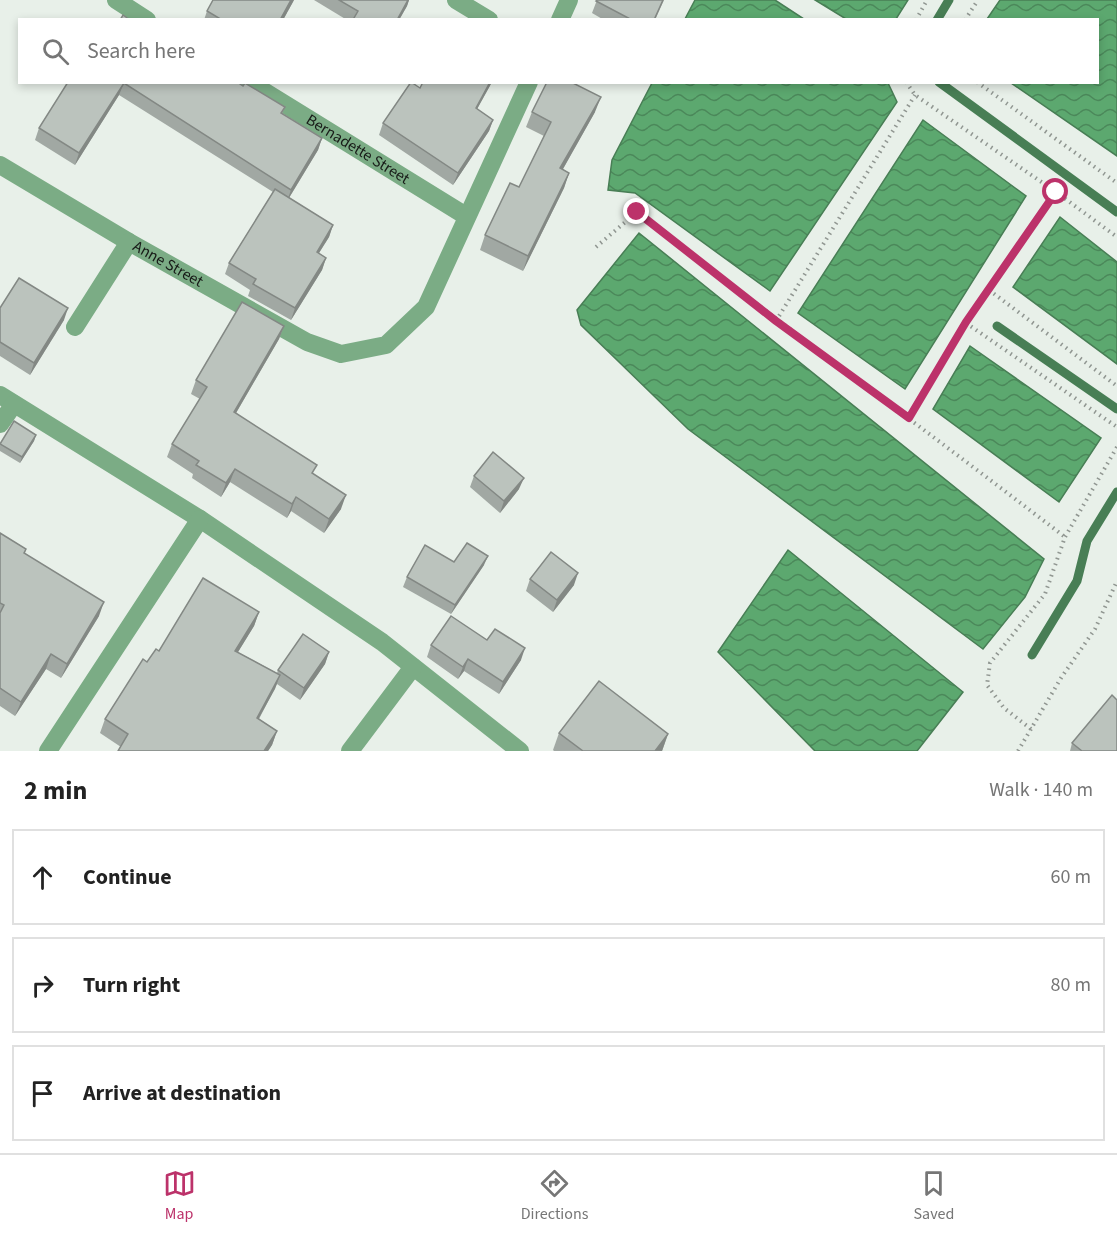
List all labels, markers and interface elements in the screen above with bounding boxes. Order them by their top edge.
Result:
search box [18,18,1099,84]
icon: search [39,35,72,68]
text: Search here [87,35,195,67]
street label: Bernadette Street [302,109,414,190]
route start [1042,178,1068,204]
route end [623,198,649,224]
street label: Anne Street [129,235,208,293]
text: 2 min [24,772,87,809]
text: Walk · 140 m [989,776,1093,804]
icon: ahead [26,861,59,894]
text: Continue [83,861,172,893]
text: 60 m [1051,863,1091,891]
icon: right [26,969,59,1002]
text: Turn right [83,969,180,1001]
text: 80 m [1051,971,1091,999]
icon: arrive [26,1077,59,1110]
text: Arrive at destination [83,1077,281,1109]
tab: Map [163,1167,196,1225]
tab: Directions [521,1167,588,1225]
tab: Saved [914,1167,954,1225]

